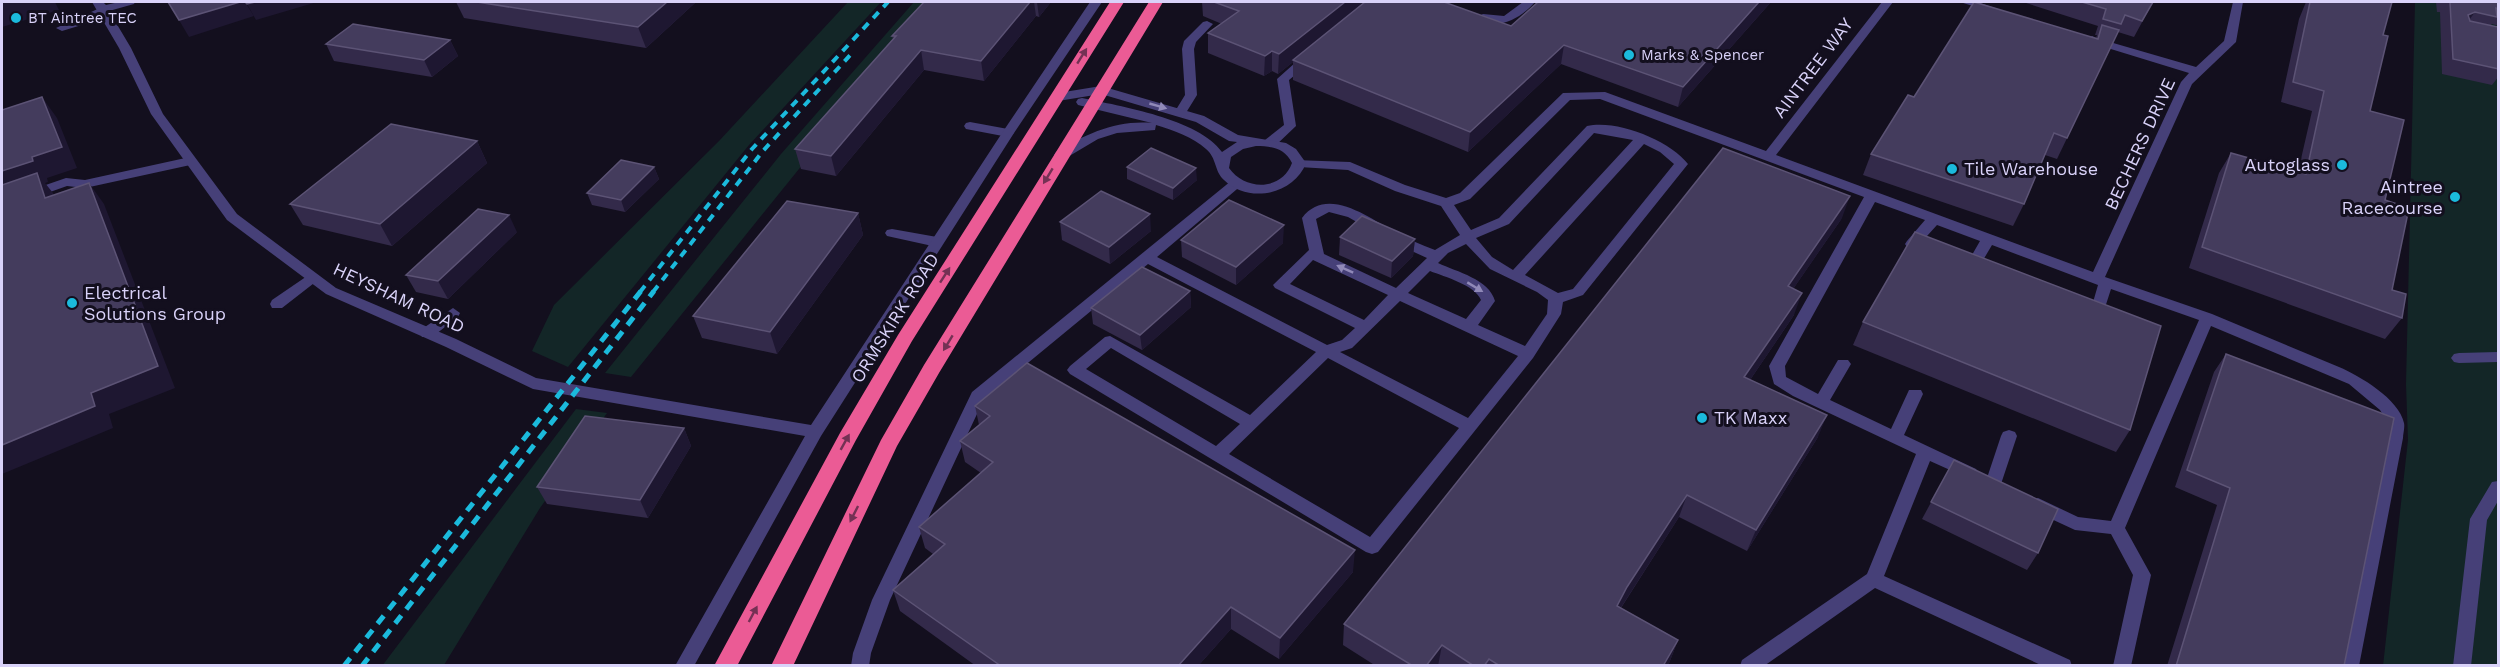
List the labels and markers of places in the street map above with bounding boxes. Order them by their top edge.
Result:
place label: BT Aintree TEC [28,9,137,27]
marker: BT Aintree TEC [9,11,23,25]
place label: Marks & Spencer [1641,46,1764,64]
marker: Marks & Spencer [1622,48,1636,62]
place label: Autoglass [2245,154,2330,175]
place label: Tile Warehouse [1964,158,2098,179]
marker: Autoglass [2335,158,2349,172]
marker: Tile Warehouse [1945,162,1959,176]
place label: Aintree Racecourse [2342,176,2443,218]
marker: Aintree Racecourse [2448,190,2462,204]
place label: Electrical Solutions Group [84,282,226,324]
marker: Electrical Solutions Group [65,296,79,310]
place label: TK Maxx [1714,407,1787,428]
marker: TK Maxx [1695,411,1709,425]

